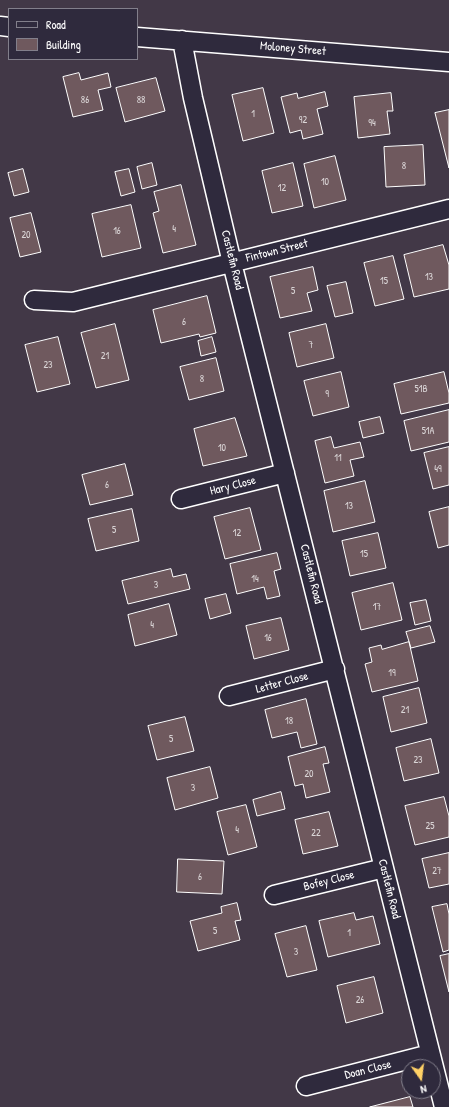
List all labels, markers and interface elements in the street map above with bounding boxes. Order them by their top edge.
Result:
legend [8,8,138,60]
text: Road [46,16,66,33]
text: Building [46,36,81,53]
street label: Moloney Street [260,39,326,59]
house number: 86 [81,94,89,106]
house number: 88 [137,94,145,106]
house number: 1 [251,108,255,120]
house number: 92 [299,114,307,126]
house number: 94 [368,117,376,129]
house number: 8 [402,160,406,172]
house number: 10 [321,176,329,188]
house number: 12 [278,182,286,194]
house number: 4 [172,223,176,235]
house number: 16 [113,225,121,237]
house number: 20 [21,229,31,241]
street label: Castlefin Road [218,229,246,291]
street label: Fintown Street [245,236,309,266]
house number: 13 [425,271,433,283]
house number: 15 [380,275,388,287]
house number: 5 [291,285,295,297]
house number: 6 [182,316,186,328]
house number: 7 [309,339,313,351]
house number: 21 [101,350,109,362]
house number: 23 [43,359,53,371]
house number: 8 [200,373,204,385]
house number: 51B [415,383,427,395]
house number: 9 [325,388,329,400]
house number: 51A [422,425,434,437]
house number: 10 [218,442,226,454]
house number: 11 [334,452,342,464]
house number: 49 [434,463,442,475]
street label: Hary Close [209,473,257,499]
house number: 6 [105,479,109,491]
house number: 13 [345,500,353,512]
house number: 5 [112,524,116,536]
house number: 12 [233,527,241,539]
street label: Castlefin Road [297,543,325,605]
house number: 15 [360,548,368,560]
house number: 14 [251,573,259,585]
house number: 3 [154,579,158,591]
house number: 17 [373,601,381,613]
house number: 4 [150,619,154,631]
house number: 16 [264,632,272,644]
house number: 19 [388,667,396,679]
street label: Letter Close [254,669,310,697]
house number: 21 [401,704,409,716]
house number: 18 [285,715,293,727]
house number: 5 [169,733,173,745]
house number: 23 [413,754,423,766]
house number: 20 [304,768,314,780]
house number: 3 [191,782,195,794]
house number: 25 [426,820,434,832]
house number: 4 [235,824,239,836]
house number: 22 [311,827,321,839]
street label: Castlefin Road [375,858,403,920]
house number: 27 [432,865,442,877]
street label: Bofey Close [302,868,356,894]
house number: 6 [198,871,202,883]
house number: 5 [213,925,217,937]
house number: 1 [347,927,351,939]
house number: 3 [294,946,298,958]
house number: 26 [356,994,364,1006]
street label: Doan Close [343,1057,393,1083]
north arrow [401,1059,441,1099]
text: N [419,1082,428,1097]

